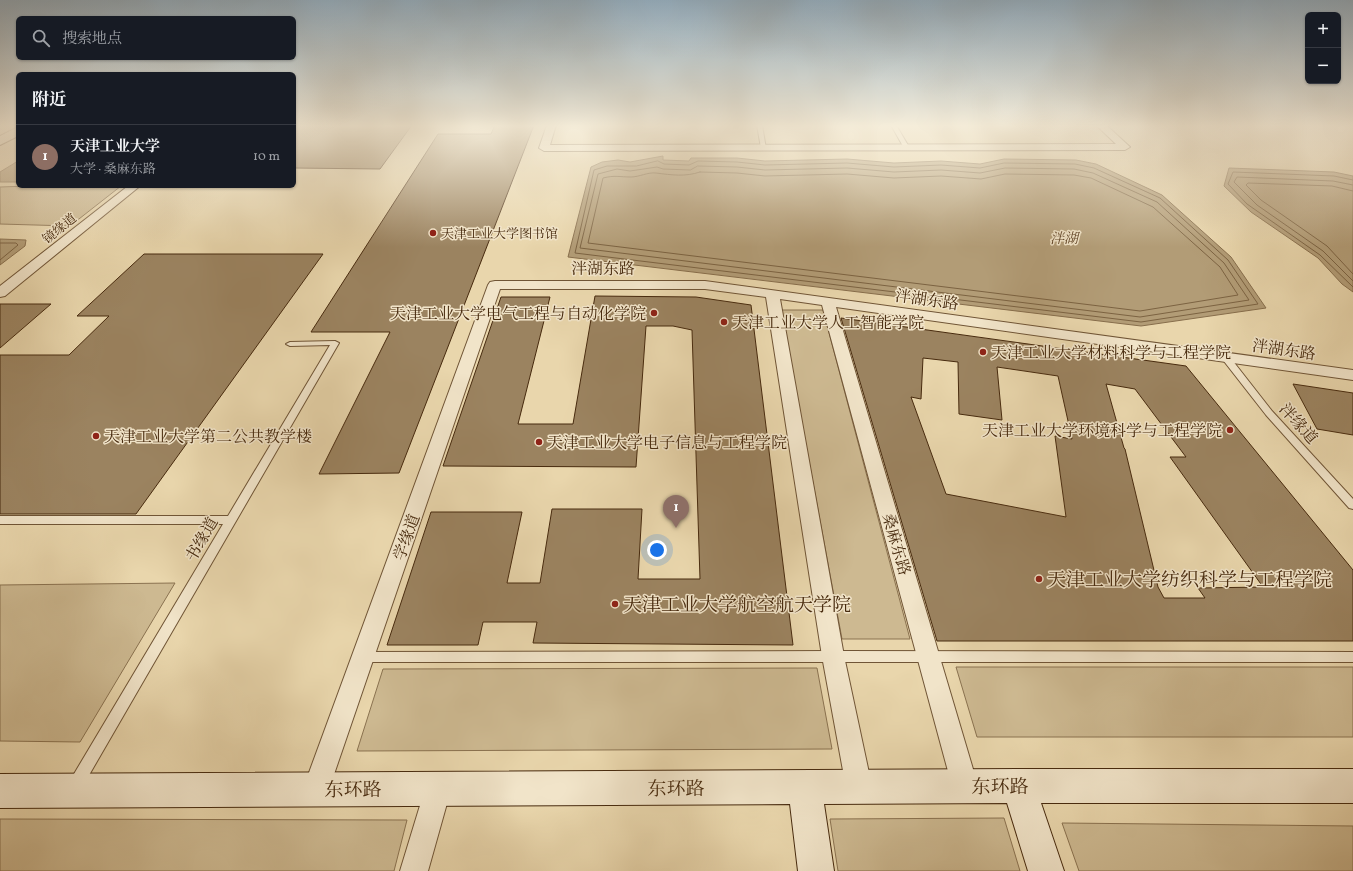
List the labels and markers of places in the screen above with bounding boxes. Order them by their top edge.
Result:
place label: 天津工业大学图书馆 [441,226,558,244]
marker: 天津工业大学图书馆 [428,228,438,238]
place label: 天津工业大学电气工程与自动化学院 [390,304,646,326]
marker: 天津工业大学电气工程与自动化学院 [649,308,659,318]
place label: 天津工业大学人工智能学院 [732,313,924,335]
marker: 天津工业大学人工智能学院 [719,317,729,327]
place label: 天津工业大学材料科学与工程学院 [991,343,1231,365]
marker: 天津工业大学材料科学与工程学院 [978,347,988,357]
place label: 天津工业大学环境科学与工程学院 [982,421,1222,443]
marker: 天津工业大学环境科学与工程学院 [1225,425,1235,435]
place label: 天津工业大学第二公共教学楼 [104,427,312,449]
marker: 天津工业大学第二公共教学楼 [91,431,101,441]
place label: 天津工业大学电子信息与工程学院 [547,433,787,455]
marker: 天津工业大学电子信息与工程学院 [534,437,544,447]
pin: 1 [663,495,689,528]
place label: 天津工业大学纺织科学与工程学院 [1047,568,1332,594]
marker: 天津工业大学纺织科学与工程学院 [1034,574,1044,584]
place label: 天津工业大学航空航天学院 [623,593,851,619]
marker: 天津工业大学航空航天学院 [610,599,620,609]

